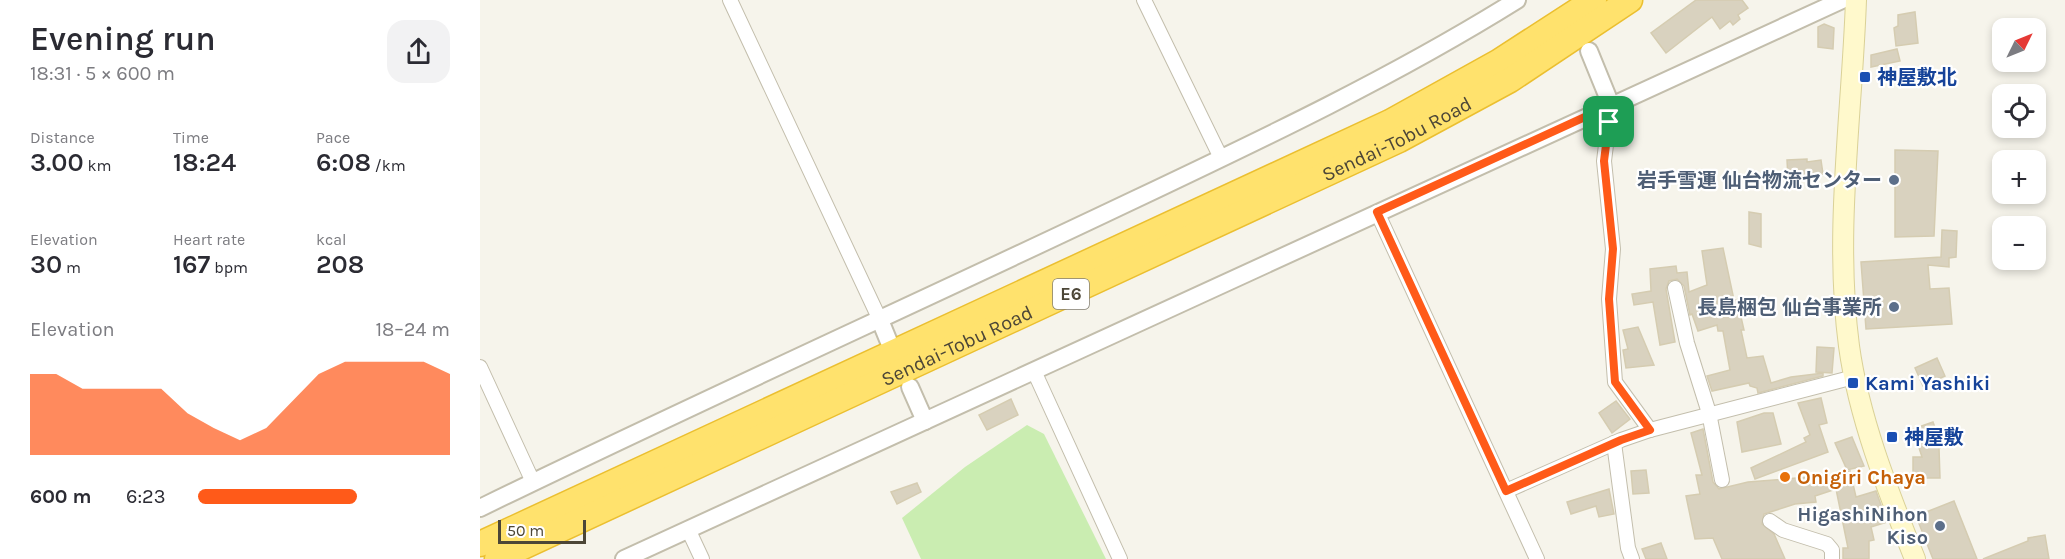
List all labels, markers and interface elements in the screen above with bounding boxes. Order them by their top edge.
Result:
north arrow [1992,18,2046,72]
map controls [1992,18,2046,270]
text: Evening run [30,20,216,58]
button: share [387,20,450,83]
text: 18:31 · 5 × 600 m [30,62,175,85]
place label: 神屋敷北 [1877,66,1957,89]
marker: 神屋敷北 [1858,70,1872,84]
button: locate [1992,84,2046,138]
street label: Sendai-Tobu Road [1318,92,1476,186]
pin [1583,96,1634,147]
icon: arrive [1592,105,1625,138]
text: Distance [30,128,95,147]
text: Time [173,128,209,147]
text: Pace [316,128,350,147]
text: 3.00 [30,147,84,178]
text: 18:24 [173,147,236,178]
text: 6:08 [316,147,371,178]
button: + [1992,150,2046,204]
text: km [84,156,111,175]
text: /km [371,156,406,175]
place label: 岩手雪運 仙台物流センター [1637,169,1882,192]
marker: 岩手雪運 仙台物流センター [1887,173,1901,187]
button: − [1992,216,2046,270]
text: Elevation [30,230,98,249]
text: Heart rate [173,230,245,249]
text: kcal [316,230,347,249]
text: 30 [30,249,62,280]
text: 167 [173,249,210,280]
text: 208 [316,249,364,280]
text: m [62,258,81,277]
text: bpm [210,258,248,277]
road number: E6 [1053,279,1089,309]
place label: 長島梱包 仙台事業所 [1697,296,1882,319]
marker: 長島梱包 仙台事業所 [1887,300,1901,314]
street label: Sendai-Tobu Road [878,301,1036,391]
text: Elevation [30,318,115,341]
text: 18–24 m [375,318,450,341]
place label: Kami Yashiki [1865,372,1990,395]
marker: Kami Yashiki [1846,376,1860,390]
place label: 神屋敷 [1904,426,1964,449]
marker: 神屋敷 [1885,430,1899,444]
place label: Onigiri Chaya [1797,466,1926,489]
marker: Onigiri Chaya [1778,470,1792,484]
text: 600 m [30,485,91,508]
text: 6:23 [126,485,165,508]
place label: HigashiNihon Kiso [1797,503,1928,549]
scale bar [498,517,586,544]
marker: HigashiNihon Kiso [1933,519,1947,533]
text: 50 m [507,521,544,540]

